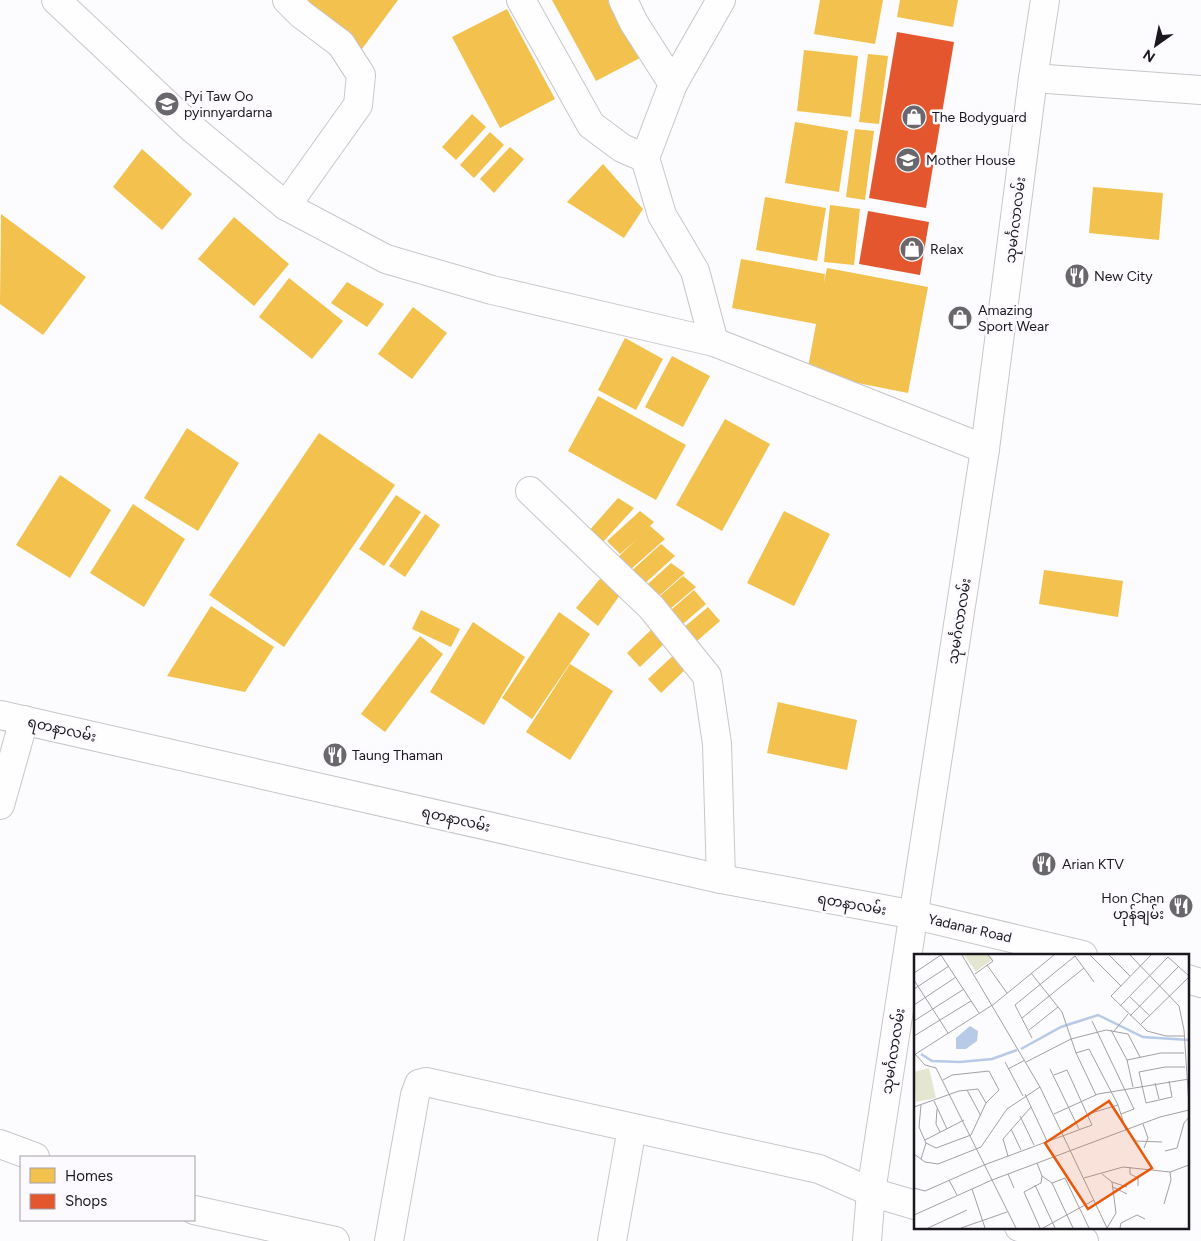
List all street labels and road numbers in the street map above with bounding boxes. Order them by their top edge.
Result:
street label: သုမင်္ဂလာလမ်း [1000,176,1032,265]
street label: သုမင်္ဂလာလမ်း [942,577,978,666]
street label: ရတနာလမ်း [25,711,98,749]
street label: ရတနာလမ်း [419,801,492,839]
street label: ရတနာလမ်း [816,888,888,922]
street label: Yadanar Road [926,911,1013,946]
street label: သုမင်္ဂလာလမ်း [876,1007,912,1096]

